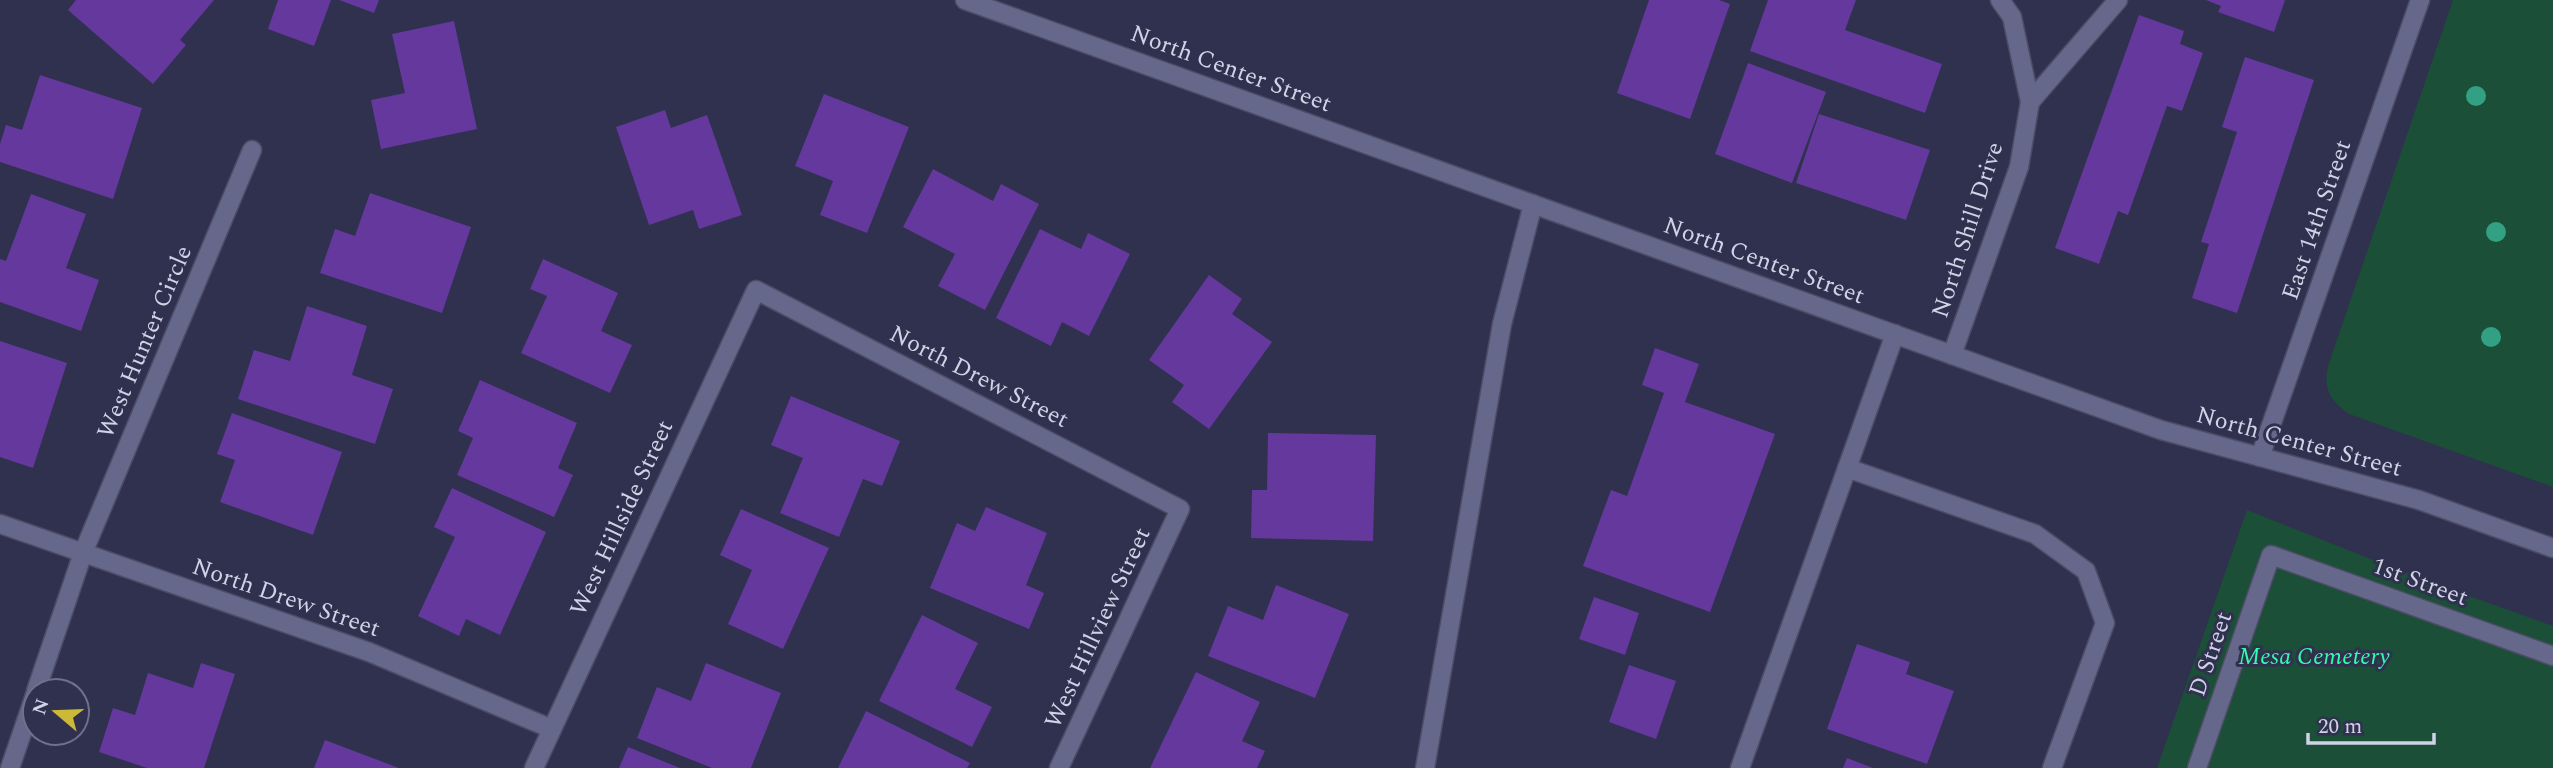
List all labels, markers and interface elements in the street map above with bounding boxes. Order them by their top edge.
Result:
street label: North Center Street [1125,16,1337,122]
street label: East 14th Street [2273,135,2361,305]
street label: North Shill Drive [1923,137,2013,323]
street label: North Center Street [1658,208,1870,314]
street label: West Hunter Circle [88,240,202,444]
street label: North Drew Street [883,316,1075,438]
street label: North Center Street [2192,397,2406,487]
street label: West Hillside Street [561,414,683,622]
street label: West Hillview Street [1036,522,1160,734]
street label: 1st Street [2367,548,2473,616]
street label: North Drew Street [187,549,385,647]
street label: D Street [2180,607,2242,701]
park label: Mesa Cemetery [2238,639,2390,675]
north arrow [21,677,91,747]
text: N [25,695,58,719]
scale bar [2308,702,2434,746]
text: 20 m [2318,711,2362,743]

